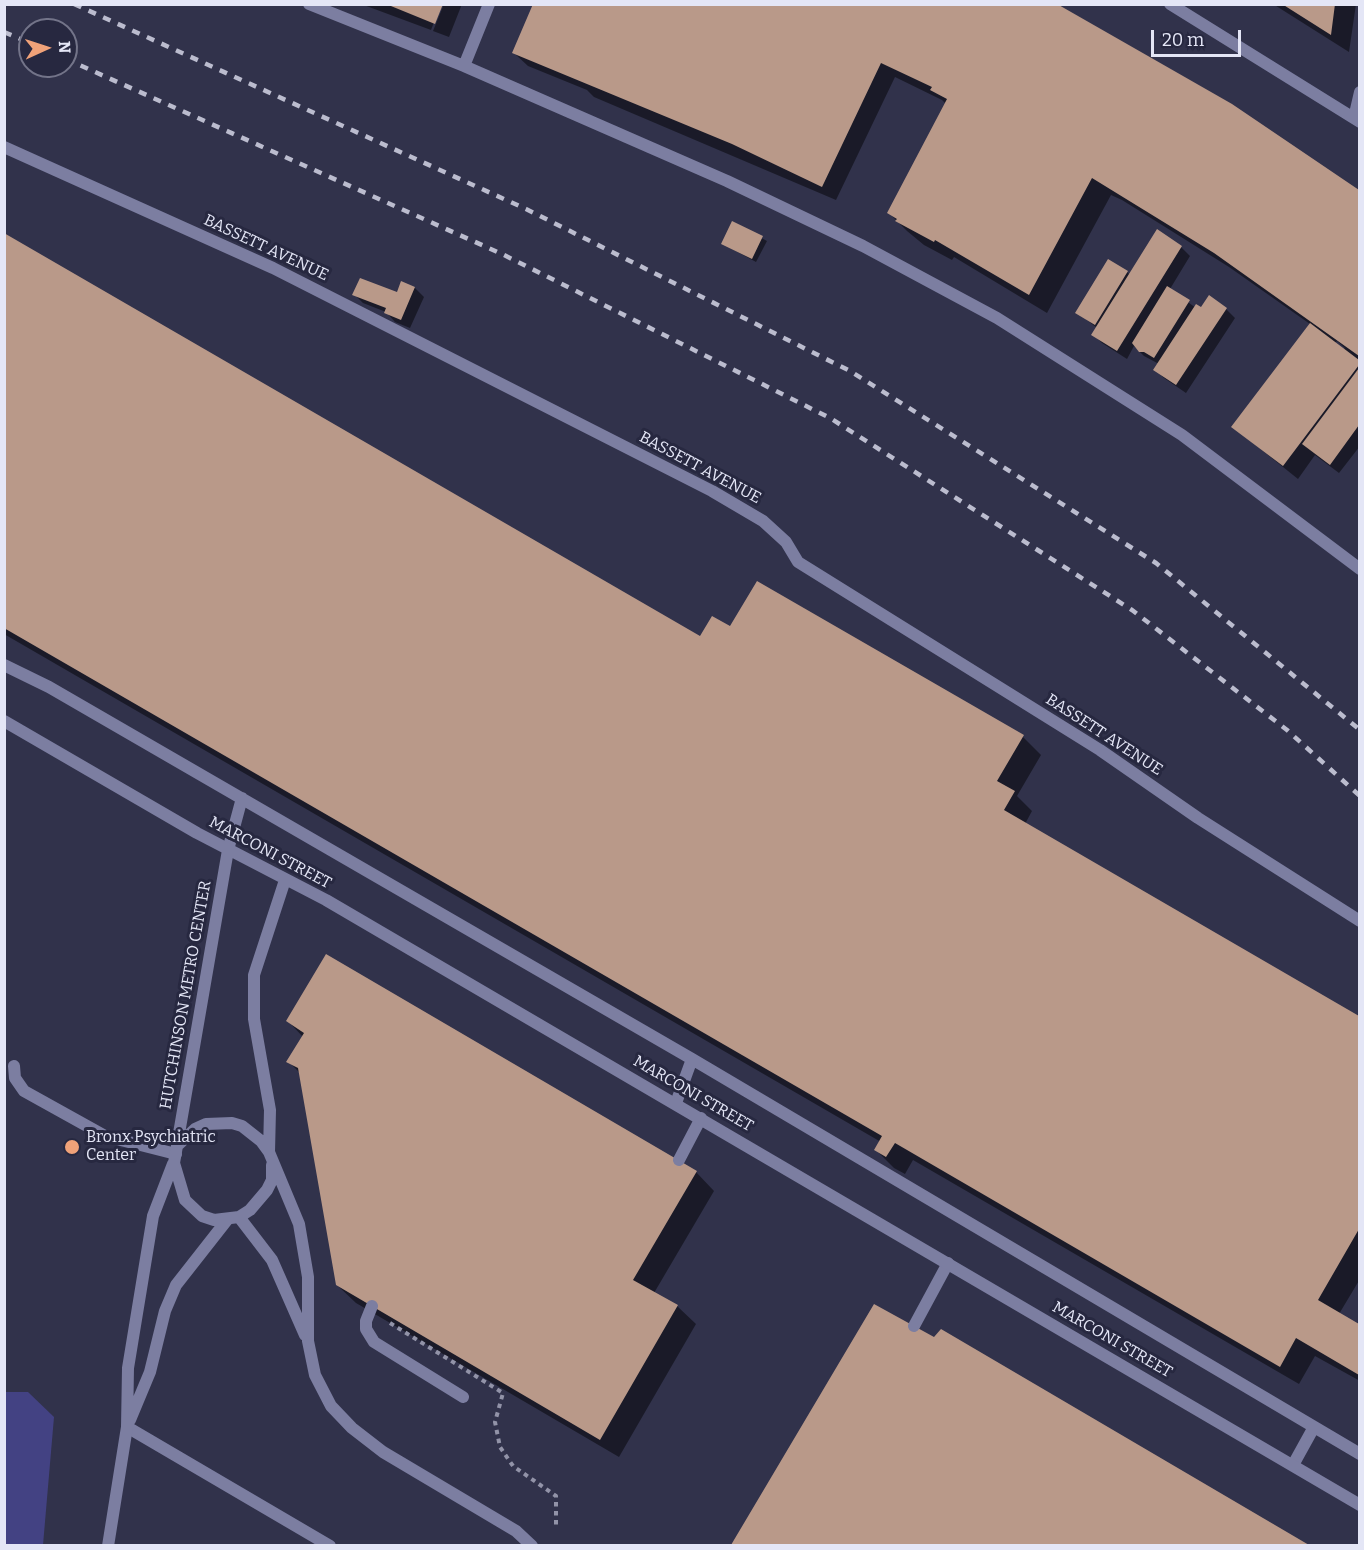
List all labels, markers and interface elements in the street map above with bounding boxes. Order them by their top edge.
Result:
north arrow [18,18,78,78]
scale bar [1154,18,1244,56]
text: 20 m [1162,29,1204,51]
text: N [55,40,74,54]
street label: BASSETT AVENUE [201,211,331,285]
street label: BASSETT AVENUE [636,428,764,508]
street label: BASSETT AVENUE [1042,690,1166,780]
street label: MARCONI STREET [206,813,334,893]
street label: HUTCHINSON METRO CENTER [156,879,216,1111]
street label: MARCONI STREET [630,1052,756,1136]
place label: Bronx Psychiatric Center [86,1128,216,1166]
marker: Bronx Psychiatric Center [63,1138,81,1156]
street label: MARCONI STREET [1049,1298,1175,1382]

